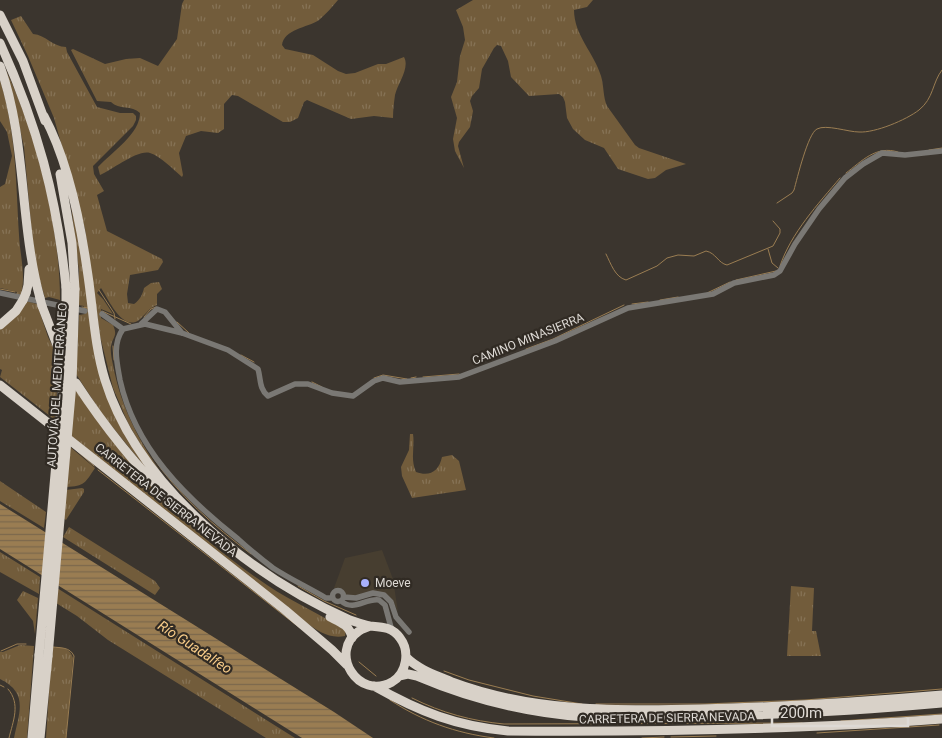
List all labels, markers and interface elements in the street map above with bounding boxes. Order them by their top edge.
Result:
street label: AUTOVÍA DEL MEDITERRÁNEO [43,302,70,468]
street label: CAMINO MINASIERRA [470,310,586,368]
street label: CARRETERA DE SIERRA NEVADA [92,440,240,560]
place label: Moeve [375,576,411,590]
marker: Moeve [359,577,371,589]
water label: Río Guadalfeo [155,617,235,677]
scale bar [772,696,908,728]
text: 200 m [780,704,822,722]
street label: CARRETERA DE SIERRA NEVADA [579,709,755,727]

